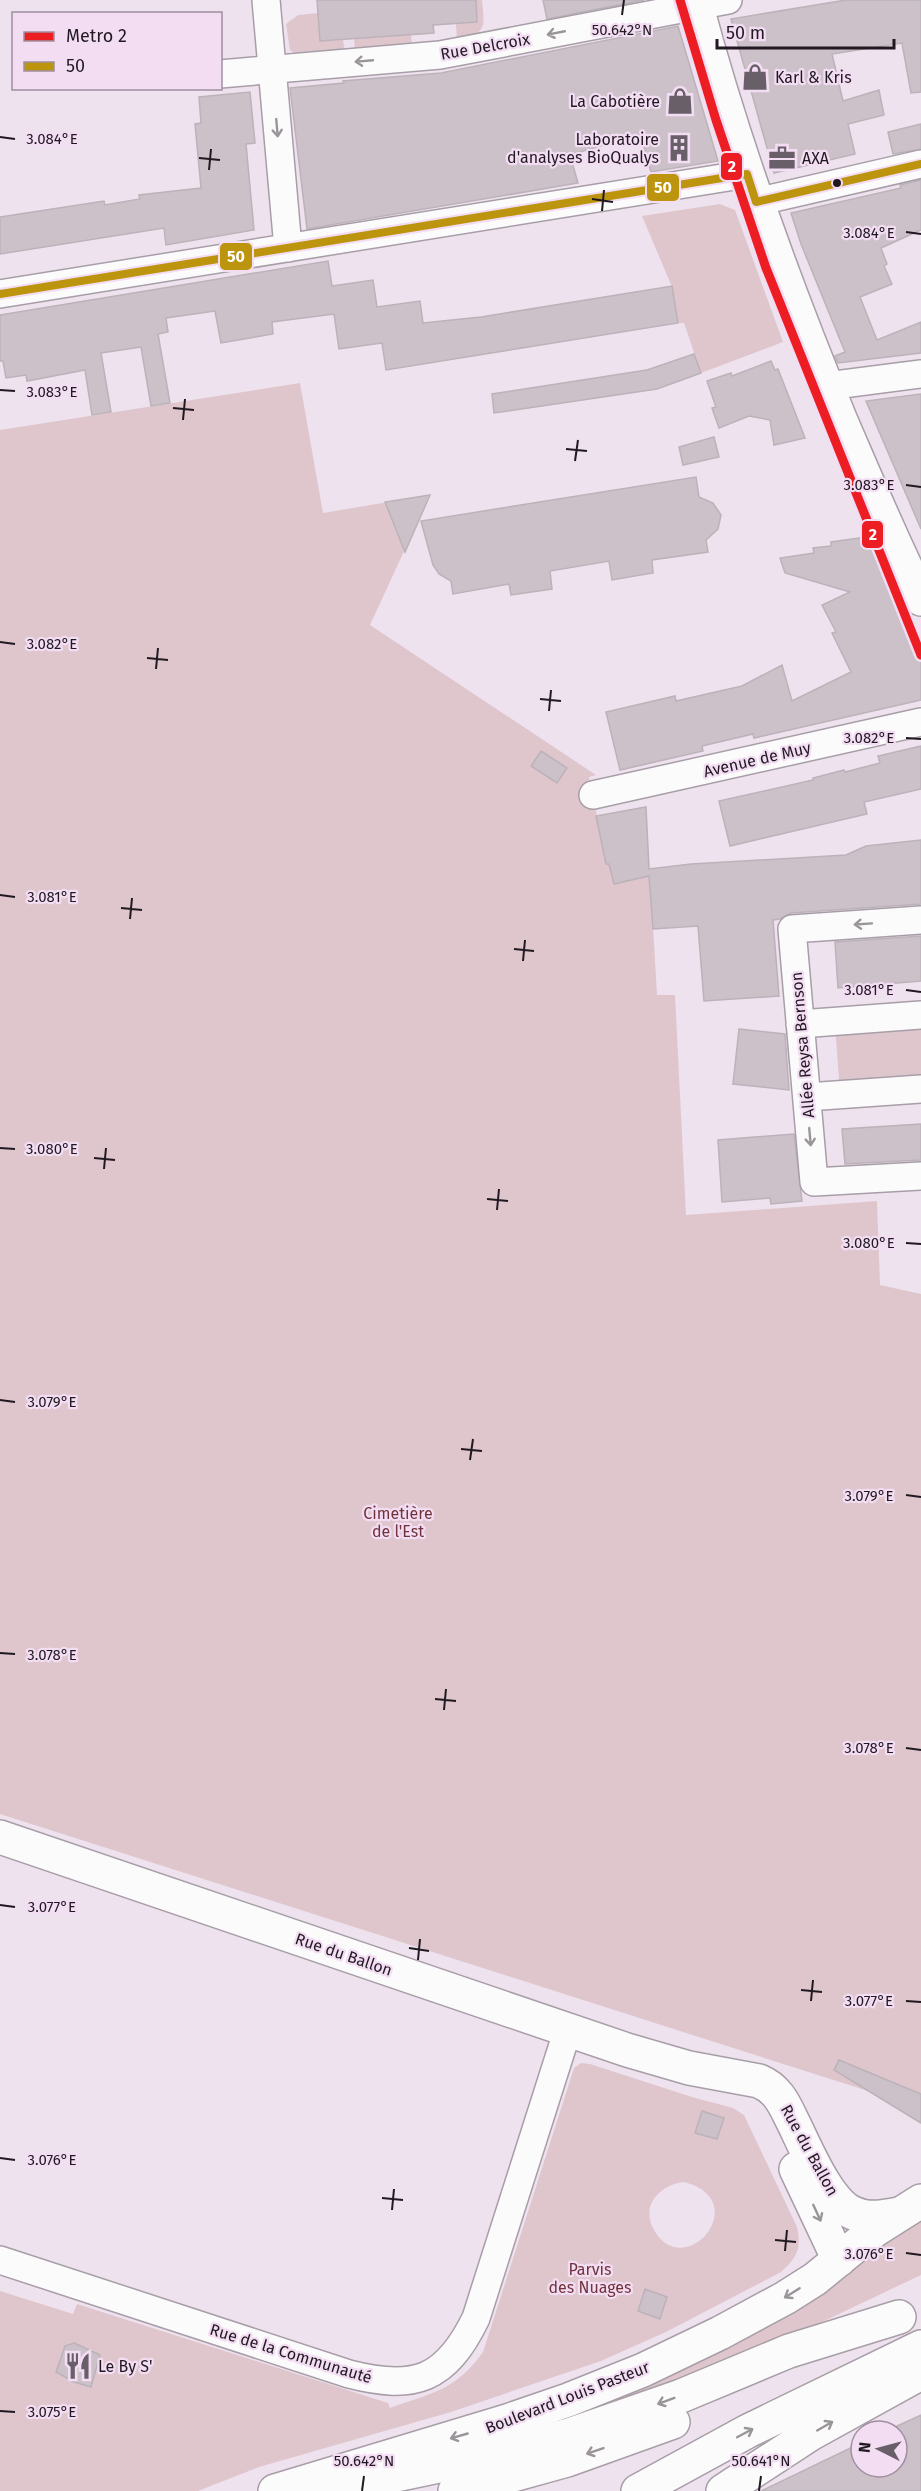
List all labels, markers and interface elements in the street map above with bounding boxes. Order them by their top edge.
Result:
legend [12,12,222,90]
scale bar [717,12,894,50]
text: 50.642°N [592,21,652,39]
text: 50 m [726,22,765,44]
text: Metro 2 [66,25,127,47]
one-way arrow [547,28,567,39]
street label: Rue Delcroix [439,29,532,64]
text: 50 [66,55,85,77]
one-way arrow [354,56,374,67]
shop icon: Karl & Kris [740,62,770,92]
place label: Karl & Kris [775,68,852,87]
shop icon: La Cabotière [665,86,695,116]
place label: La Cabotière [569,92,660,111]
one-way arrow [272,117,283,137]
text: 3.084°E [26,130,78,148]
place label: Laboratoire d'analyses BioQualys [507,130,659,167]
building icon: Laboratoire d'analyses BioQualys [664,133,694,163]
office icon: AXA [767,143,797,173]
place label: AXA [802,149,830,168]
line badge: 2 [720,152,743,181]
text: 2 [728,157,736,176]
line badge: 50 [646,173,680,202]
unlabelled marker [831,177,843,189]
text: 50 [654,178,672,197]
text: 3.084°E [843,224,895,242]
line badge: 50 [219,242,253,271]
text: 50 [227,247,245,266]
text: 3.083°E [27,383,77,401]
text: 3.083°E [844,476,894,494]
line badge: 2 [861,520,884,549]
text: 2 [869,525,877,544]
text: 3.082°E [27,635,77,653]
text: 3.082°E [844,729,894,747]
street label: Avenue de Muy [702,738,813,781]
text: 3.081°E [27,888,77,906]
one-way arrow [853,919,873,930]
street label: Allée Reysa Bernson [787,971,818,1119]
text: 3.081°E [844,981,894,999]
one-way arrow [805,1126,816,1146]
text: 3.080°E [26,1140,78,1158]
text: 3.080°E [843,1234,895,1252]
text: 3.079°E [27,1393,77,1411]
text: 3.079°E [844,1487,894,1505]
park label: Cimetière de l'Est [363,1504,433,1541]
text: 3.078°E [27,1646,77,1664]
text: 3.078°E [844,1739,894,1757]
text: 3.077°E [28,1898,76,1916]
street label: Rue du Ballon [293,1929,395,1980]
text: 3.077°E [845,1992,893,2010]
street label: Rue du Ballon [777,2101,842,2199]
text: 3.076°E [27,2151,77,2169]
one-way arrow [811,2204,823,2222]
text: 3.076°E [844,2245,894,2263]
park label: Parvis des Nuages [548,2260,632,2297]
one-way arrow [784,2288,801,2300]
street label: Rue de la Communauté [208,2320,374,2387]
restaurant icon: Le By S' [63,2351,93,2381]
place label: Le By S' [98,2357,152,2376]
street label: Boulevard Louis Pasteur [483,2357,653,2438]
one-way arrow [657,2397,676,2408]
text: 3.075°E [28,2403,76,2421]
one-way arrow [816,2419,833,2431]
north arrow [849,2419,909,2479]
one-way arrow [736,2427,753,2439]
one-way arrow [450,2431,469,2442]
text: N [855,2441,875,2454]
one-way arrow [587,2446,605,2457]
text: 50.642°N [334,2452,394,2470]
text: 50.641°N [731,2452,791,2470]

